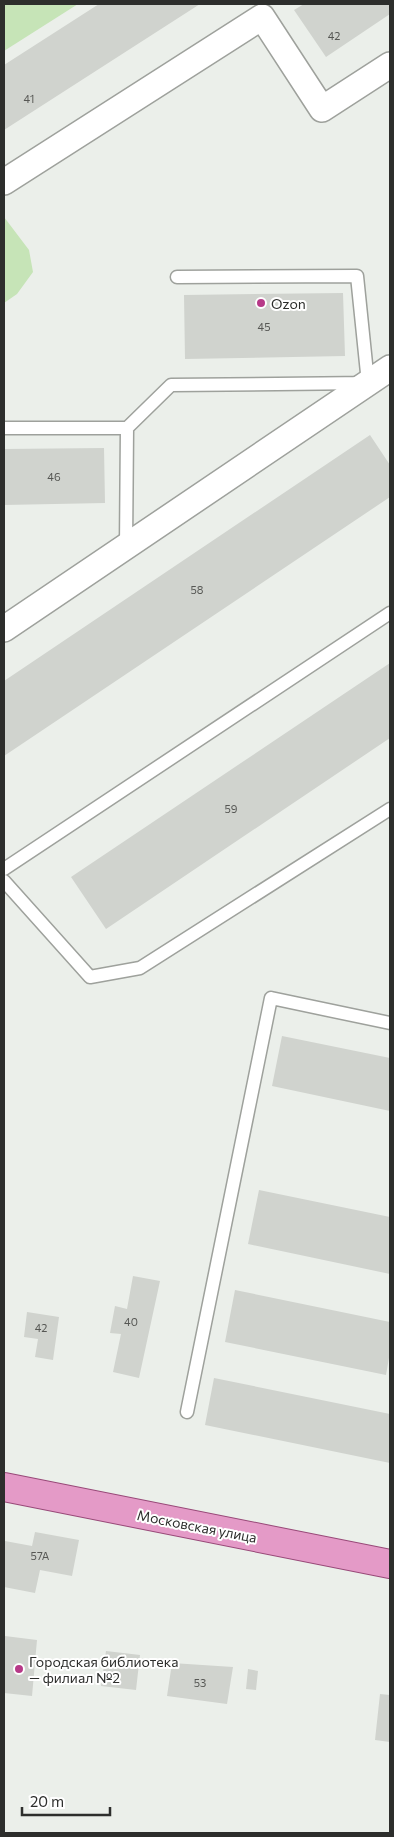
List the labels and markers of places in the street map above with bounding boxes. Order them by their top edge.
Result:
place label: Ozon [271,295,306,312]
marker: Ozon [255,297,267,309]
place label: Городская библиотека — филиал №2 [29,1653,178,1686]
marker: Городская библиотека — филиал №2 [13,1663,25,1675]

